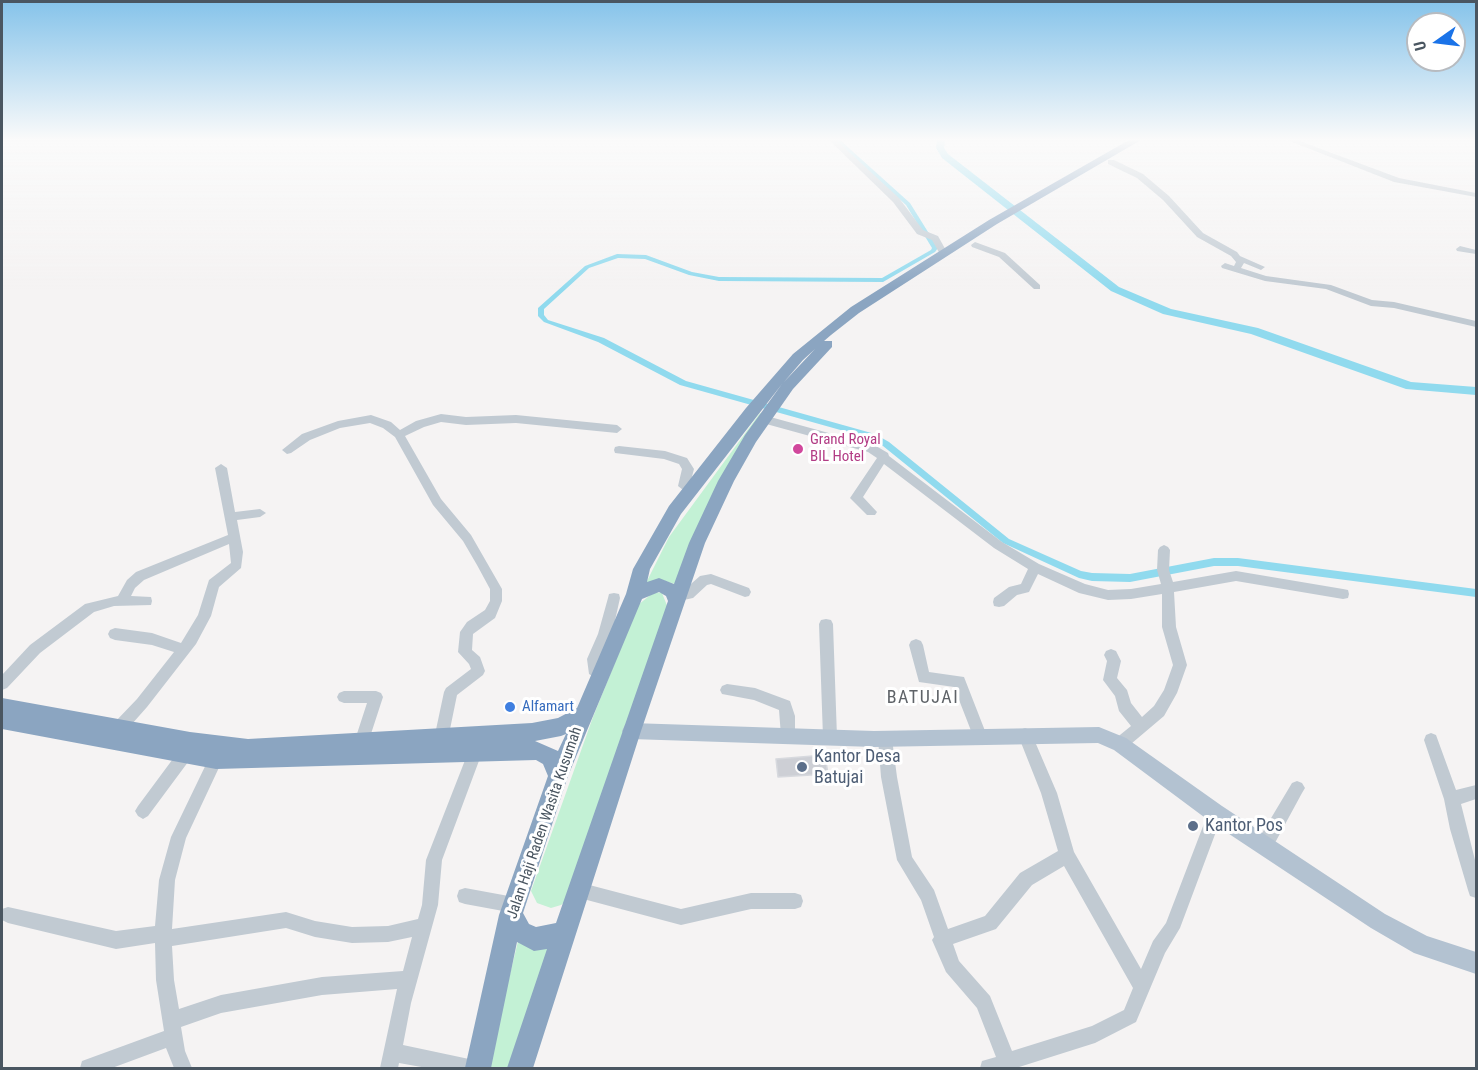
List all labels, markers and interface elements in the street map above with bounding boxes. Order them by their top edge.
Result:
north arrow [1406,12,1466,72]
text: U [1410,39,1430,53]
place label: Grand Royal BIL Hotel [810,431,881,466]
marker: Grand Royal BIL Hotel [791,442,805,456]
district label: BATUJAI [887,687,959,709]
place label: Alfamart [522,698,574,716]
marker: Alfamart [503,700,517,714]
street label: Jalan Haji Raden Wasita Kusumah [504,725,586,921]
place label: Kantor Desa Batujai [814,746,901,789]
marker: Kantor Desa Batujai [795,760,809,774]
place label: Kantor Pos [1205,815,1283,837]
marker: Kantor Pos [1186,819,1200,833]

